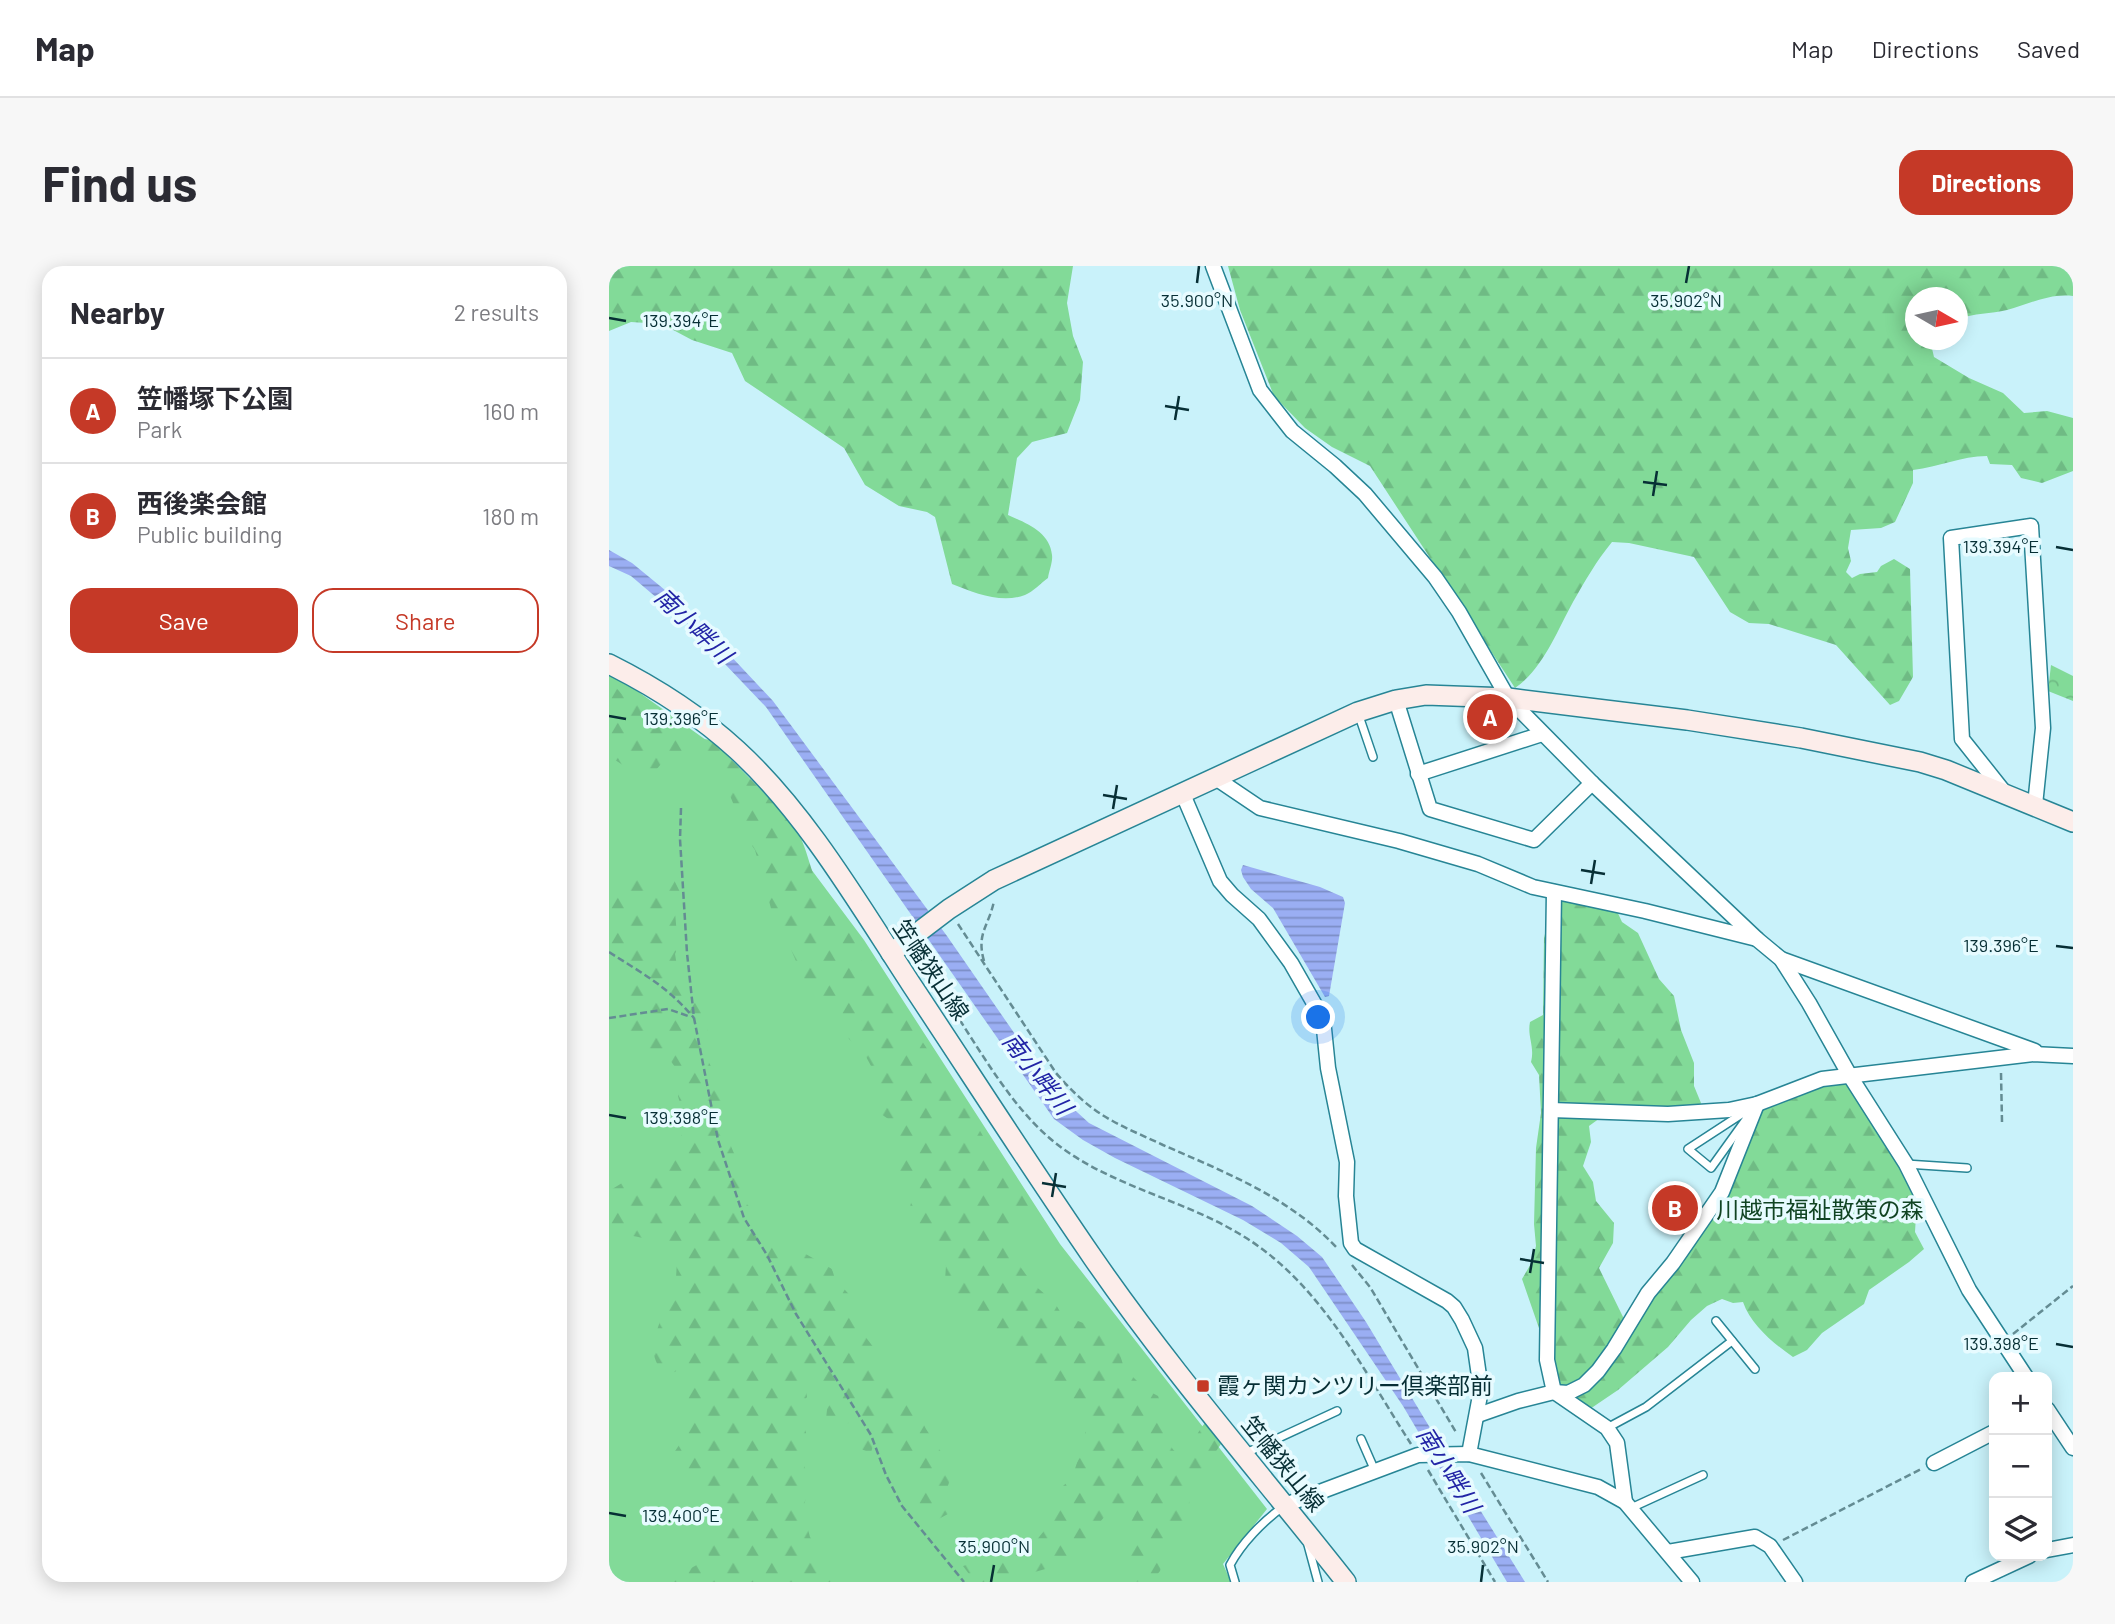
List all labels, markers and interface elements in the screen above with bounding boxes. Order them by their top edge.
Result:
text: Map [35,28,95,68]
text: Map [1791,34,1834,63]
text: Directions [1872,34,1979,63]
text: Saved [2017,34,2080,63]
button: Directions [1899,150,2073,215]
text: Find us [42,153,197,212]
north arrow [1905,287,1968,350]
text: 35.900°N [1161,289,1233,311]
text: 35.902°N [1650,289,1722,311]
text: Nearby [70,294,165,330]
text: 2 results [454,298,539,326]
text: 139.394°E [643,309,719,331]
text: 笠幡塚下公園 [137,382,293,413]
text: A [85,397,101,425]
text: 160 m [482,397,539,425]
text: Park [137,415,182,443]
text: 西後楽会館 [137,487,267,518]
text: B [86,502,100,530]
text: 180 m [482,502,539,530]
text: Public building [137,520,282,548]
text: 139.394°E [1963,535,2039,557]
water label: 南小畔川 [649,581,741,671]
button: Save [70,588,298,653]
button: Share [312,588,539,653]
pin: A [1467,691,1513,743]
text: 139.396°E [643,707,719,729]
street label: 笠幡狭山線 [888,914,976,1025]
text: 139.396°E [1963,934,2039,956]
your location [1301,1000,1335,1034]
water label: 南小畔川 [997,1026,1081,1122]
text: 139.398°E [643,1106,719,1128]
pin: B [1652,1182,1698,1234]
park label: 川越市福祉散策の森 [1717,1195,1924,1223]
text: 139.398°E [1963,1332,2039,1354]
place label: 霞ヶ関カンツリー倶楽部前 [1217,1371,1493,1399]
map controls [1989,1372,2052,1561]
button: + [1989,1372,2052,1435]
marker: 霞ヶ関カンツリー倶楽部前 [1195,1378,1211,1394]
street label: 笠幡狭山線 [1237,1410,1331,1517]
water label: 南小畔川 [1412,1421,1489,1520]
button: − [1989,1435,2052,1498]
button: layers [1989,1498,2052,1561]
text: 139.400°E [642,1504,720,1526]
text: 35.900°N [958,1535,1030,1557]
text: 35.902°N [1447,1535,1519,1557]

